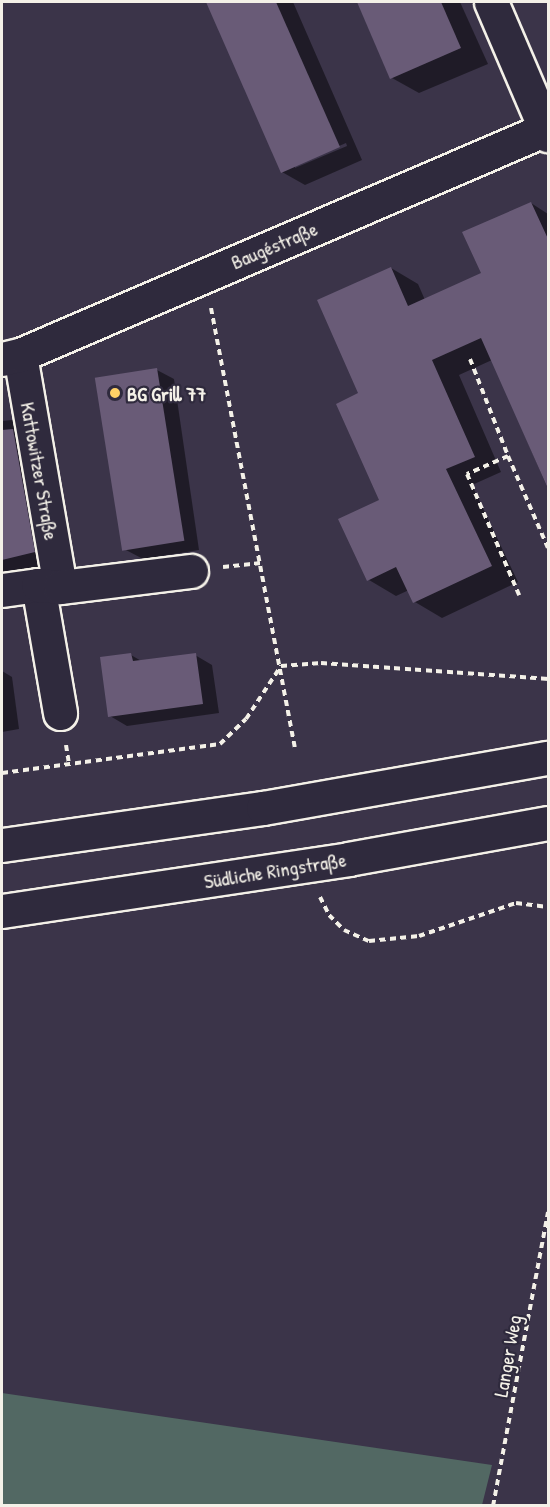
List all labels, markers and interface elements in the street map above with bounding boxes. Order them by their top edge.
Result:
street label: Baugéstraße [227,216,321,274]
place label: BG Grill 77 [127,381,206,405]
marker: BG Grill 77 [108,386,122,400]
street label: Kattowitzer Straße [16,400,64,542]
street label: Südliche Ringstraße [202,847,348,893]
street label: Langer Weg [488,1313,526,1399]

